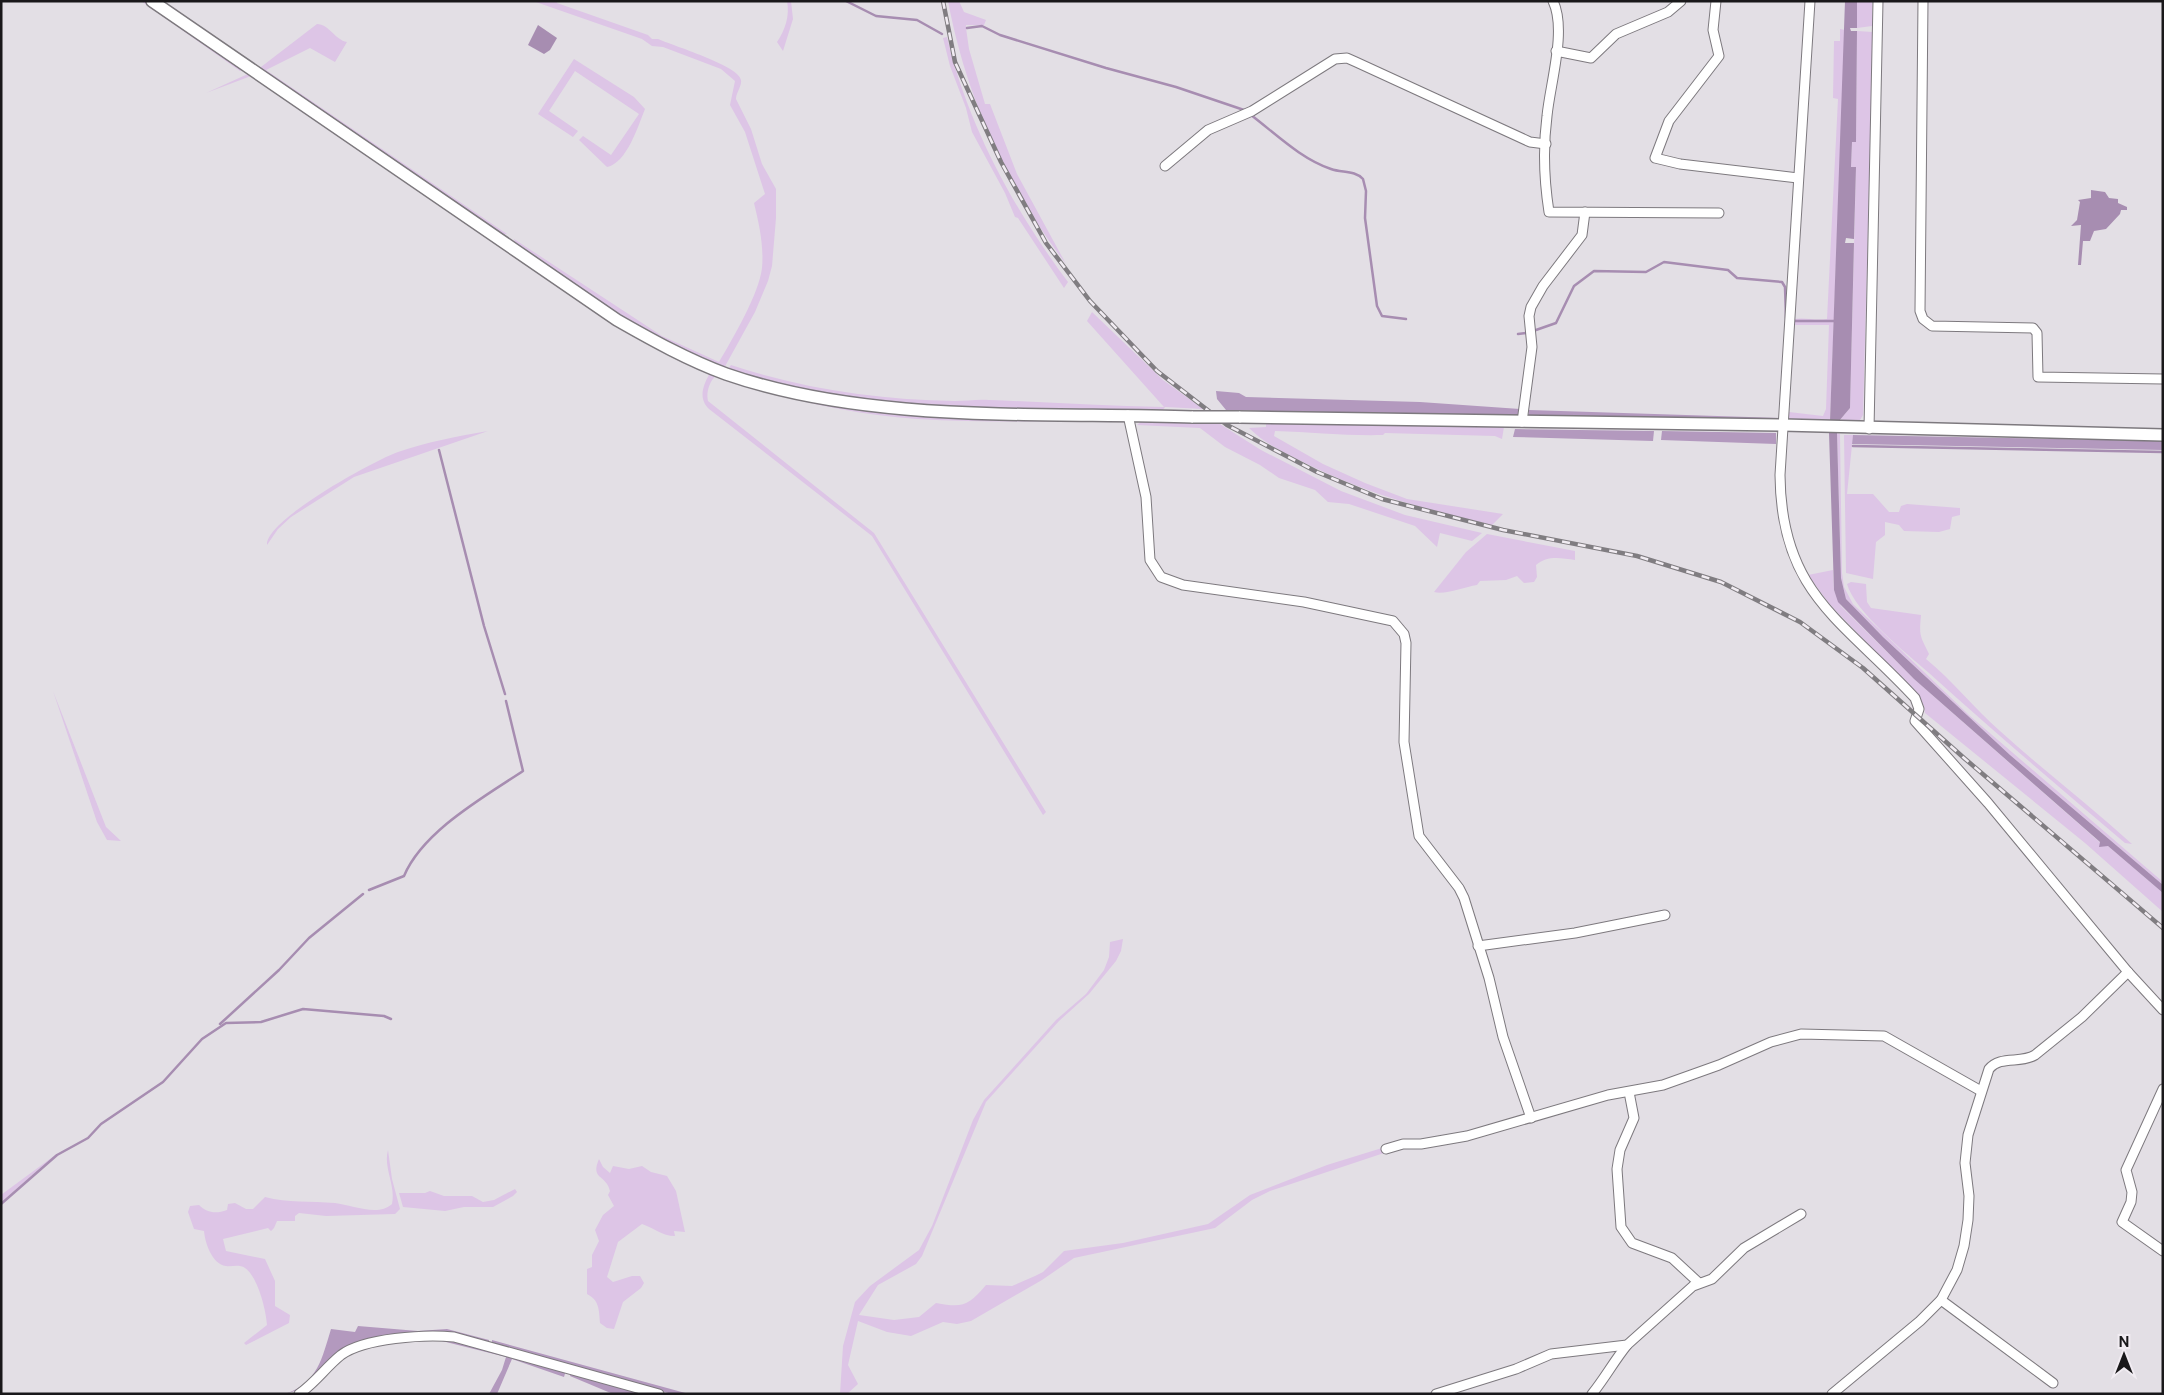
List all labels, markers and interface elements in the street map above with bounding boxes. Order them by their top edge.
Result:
north arrow [2099,1330,2149,1380]
text: N [2119,1334,2129,1350]

